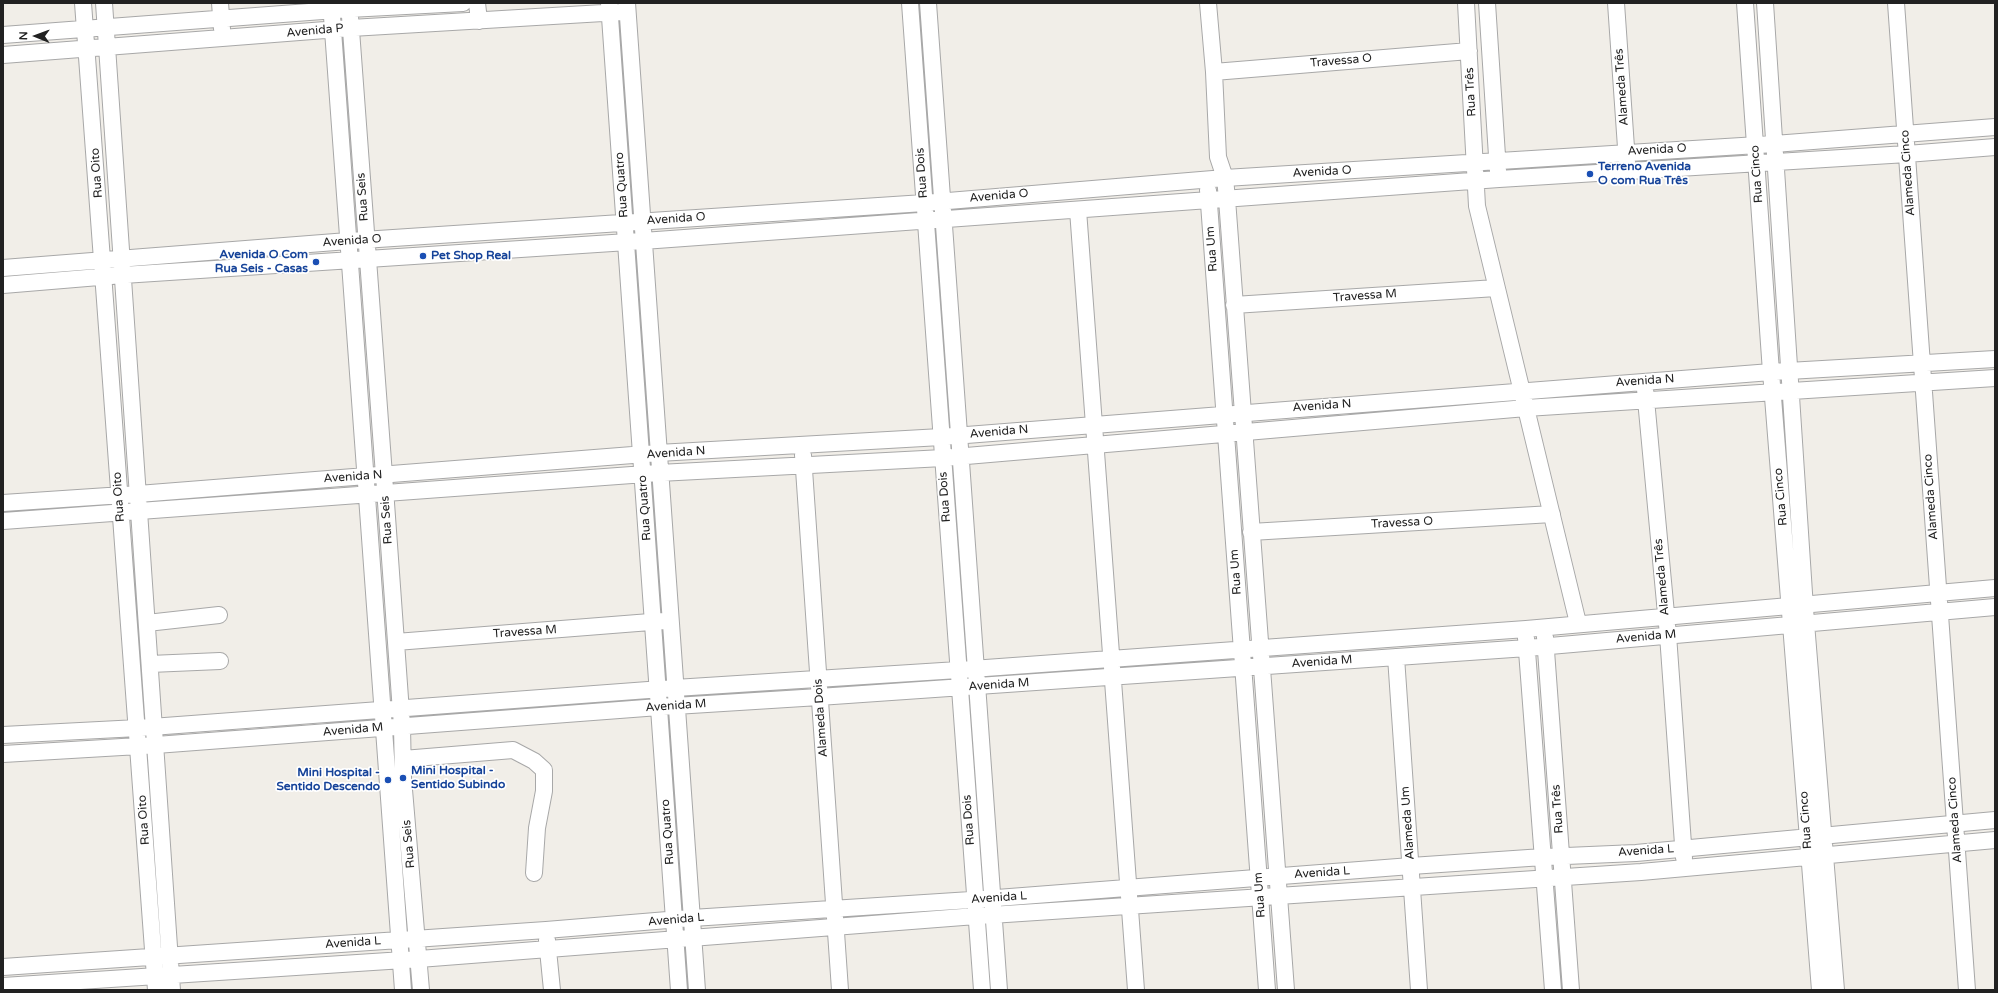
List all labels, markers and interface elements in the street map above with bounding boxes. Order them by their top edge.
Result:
north arrow [16,16,56,56]
street label: Avenida P [286,21,344,41]
text: N [17,31,30,40]
street label: Alameda Três [1612,48,1632,126]
street label: Travessa O [1309,51,1373,71]
street label: Rua Três [1463,67,1479,117]
street label: Alameda Cinco [1898,130,1918,216]
street label: Avenida O [1627,141,1687,159]
street label: Rua Cinco [1748,145,1766,203]
street label: Rua Oito [88,147,106,199]
street label: Rua Dois [913,147,931,199]
street label: Rua Quatro [613,152,631,218]
place label: Terreno Avenida O com Rua Três [1598,160,1691,188]
street label: Avenida O [1292,163,1352,181]
marker: Terreno Avenida O com Rua Três [1585,169,1595,179]
street label: Rua Seis [354,172,372,222]
street label: Avenida O [969,186,1029,206]
street label: Avenida O [646,210,706,228]
street label: Rua Um [1203,226,1221,272]
street label: Avenida O [322,232,382,250]
place label: Avenida O Com Rua Seis - Casas [215,248,308,276]
place label: Pet Shop Real [431,249,511,263]
marker: Pet Shop Real [418,251,428,261]
marker: Avenida O Com Rua Seis - Casas [311,257,321,267]
street label: Travessa M [1333,287,1397,305]
street label: Avenida N [1615,372,1675,390]
street label: Avenida N [1292,397,1352,415]
street label: Avenida N [969,422,1029,442]
street label: Avenida N [646,444,706,462]
street label: Alameda Cinco [1921,454,1941,540]
street label: Rua Cinco [1771,467,1791,527]
street label: Avenida N [323,468,383,486]
street label: Rua Oito [110,471,128,523]
street label: Rua Dois [936,471,954,523]
street label: Rua Quatro [636,475,654,541]
street label: Rua Seis [378,495,396,545]
street label: Travessa O [1371,514,1433,532]
street label: Alameda Três [1651,538,1673,616]
street label: Rua Um [1227,549,1245,595]
street label: Travessa M [493,623,557,641]
street label: Avenida M [1615,627,1677,647]
street label: Avenida M [1291,653,1353,671]
street label: Avenida M [968,676,1030,694]
street label: Alameda Dois [811,678,831,758]
street label: Avenida M [645,697,707,715]
street label: Avenida M [322,720,384,740]
place label: Mini Hospital - Sentido Subindo [411,764,505,792]
place label: Mini Hospital - Sentido Descendo [276,766,380,794]
marker: Mini Hospital - Sentido Subindo [398,773,408,783]
marker: Mini Hospital - Sentido Descendo [383,775,393,785]
street label: Alameda Cinco [1945,777,1965,863]
street label: Rua Três [1549,784,1567,834]
street label: Alameda Um [1398,786,1418,860]
street label: Rua Cinco [1797,791,1815,849]
street label: Rua Oito [135,794,153,846]
street label: Rua Dois [960,794,978,846]
street label: Rua Quatro [659,799,677,865]
street label: Rua Seis [400,819,418,869]
street label: Avenida L [1617,842,1675,860]
street label: Avenida L [1293,864,1351,882]
street label: Rua Um [1251,872,1269,918]
street label: Avenida L [970,889,1028,907]
street label: Avenida L [647,910,705,930]
street label: Avenida L [324,934,382,952]

